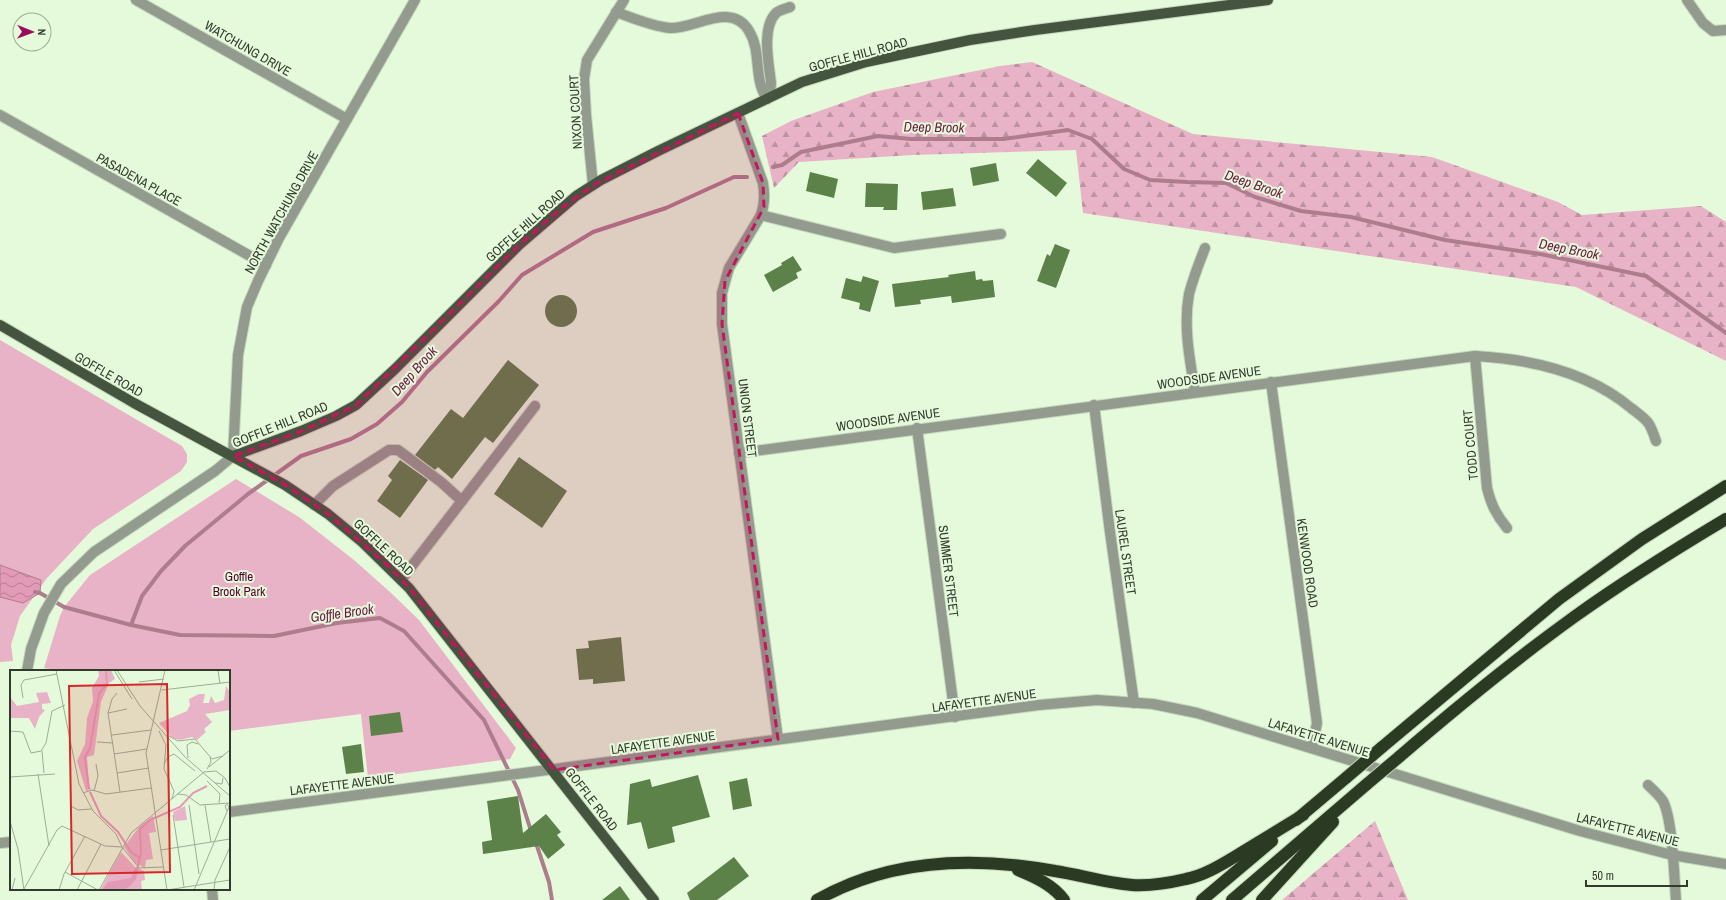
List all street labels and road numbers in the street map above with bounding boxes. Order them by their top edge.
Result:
street label: WATCHUNG DRIVE [201,17,294,80]
street label: GOFFLE HILL ROAD [807,33,910,76]
street label: NIXON COURT [565,74,586,150]
street label: NORTH WATCHUNG DRIVE [241,148,322,277]
street label: PASADENA PLACE [93,149,184,210]
street label: GOFFLE HILL ROAD [482,185,569,266]
street label: GOFFLE ROAD [71,348,146,401]
street label: WOODSIDE AVENUE [1156,362,1262,393]
street label: UNION STREET [734,378,761,459]
street label: GOFFLE HILL ROAD [230,397,331,451]
street label: WOODSIDE AVENUE [835,404,941,435]
street label: TODD COURT [1459,409,1482,481]
street label: LAUREL STREET [1111,508,1140,596]
street label: GOFFLE ROAD [350,515,418,580]
street label: KENWOOD ROAD [1293,517,1322,609]
street label: SUMMER STREET [934,524,963,618]
street label: LAFAYETTE AVENUE [931,685,1037,716]
street label: LAFAYETTE AVENUE [1266,714,1372,761]
street label: LAFAYETTE AVENUE [610,727,716,758]
street label: GOFFLE ROAD [561,764,622,835]
street label: LAFAYETTE AVENUE [289,770,395,799]
street label: LAFAYETTE AVENUE [1575,809,1681,850]

